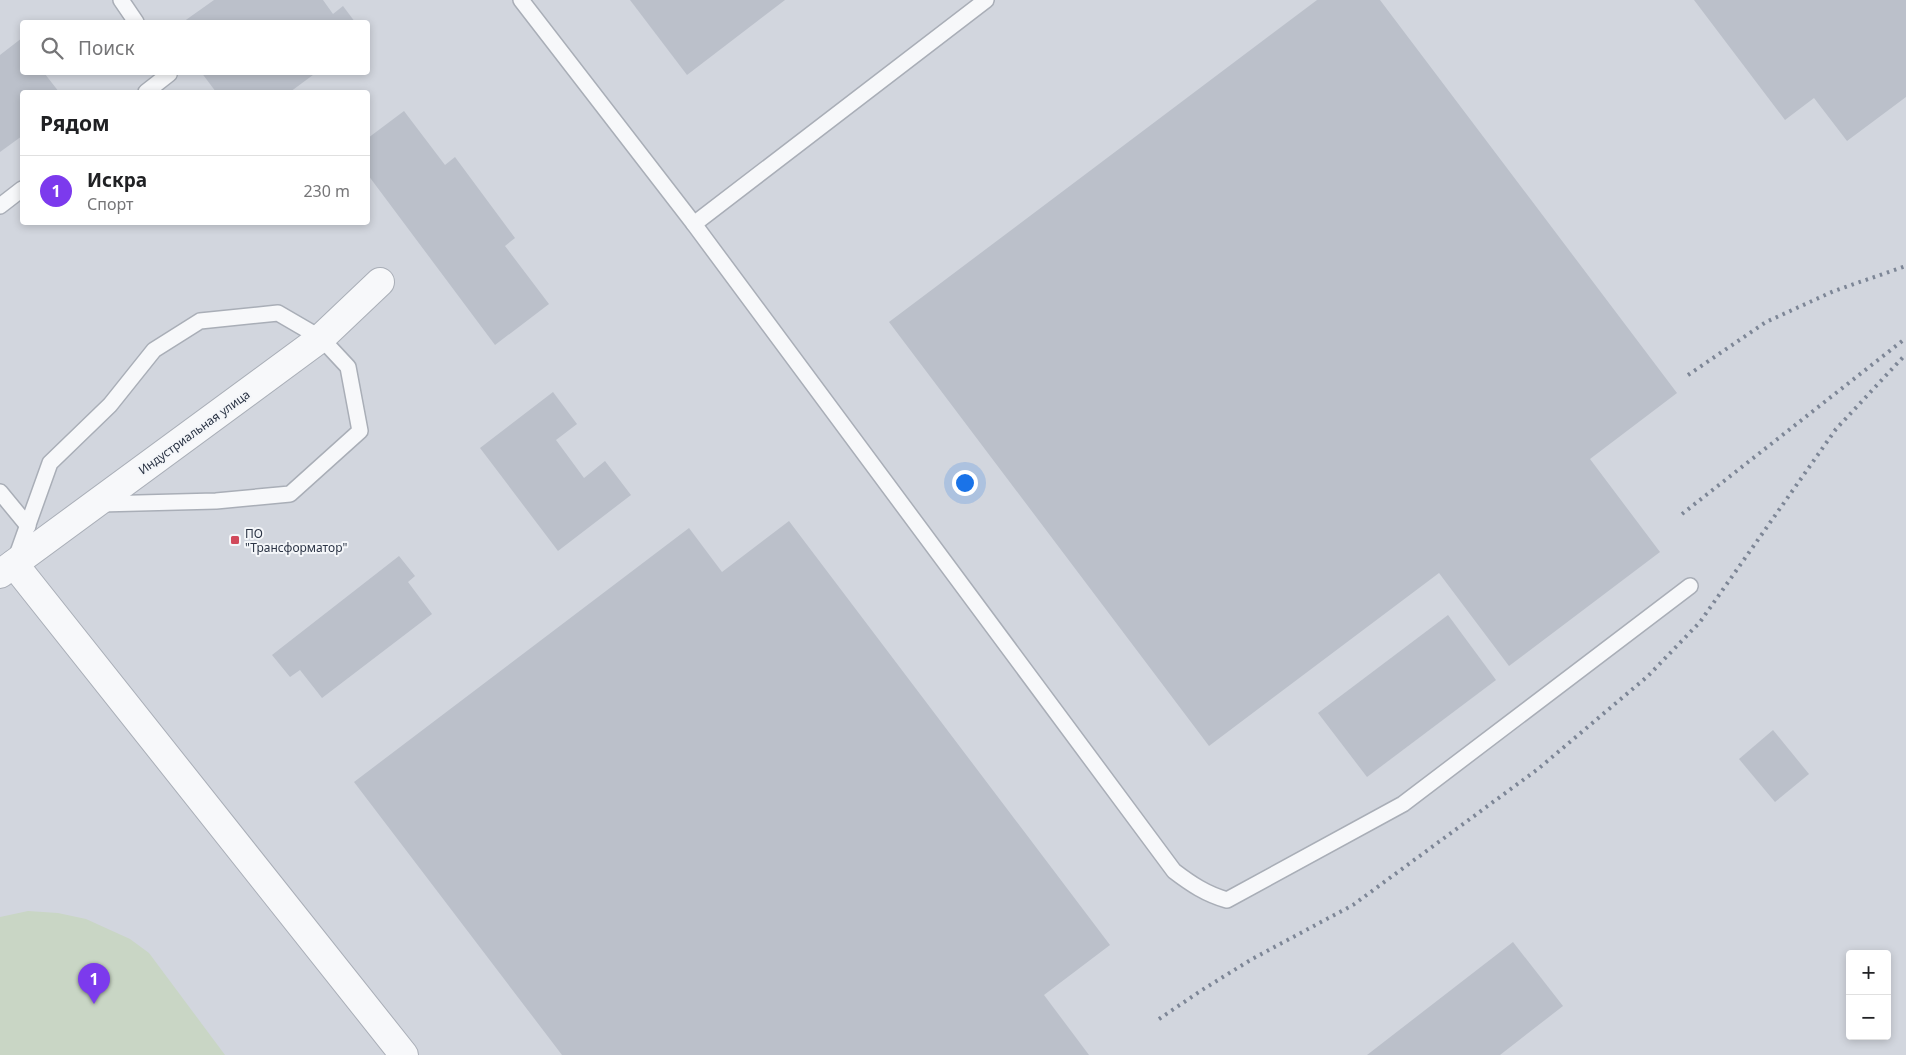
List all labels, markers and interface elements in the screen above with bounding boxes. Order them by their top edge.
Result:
search box [20,20,370,75]
icon: search [38,34,66,62]
text: Поиск [78,35,134,61]
text: Рядом [40,109,110,137]
text: Искра [87,167,147,193]
text: 1 [51,180,61,202]
text: 230 m [303,180,350,202]
text: Спорт [87,193,133,215]
street label: Индустриальная улица [135,386,253,478]
your location [952,470,978,496]
place label: ПО "Трансформатор" [245,525,348,556]
marker: ПО "Трансформатор" [229,534,241,546]
map controls [1846,950,1891,1040]
button: + [1846,950,1891,995]
pin: 1 [78,963,110,1004]
button: − [1846,995,1891,1040]

